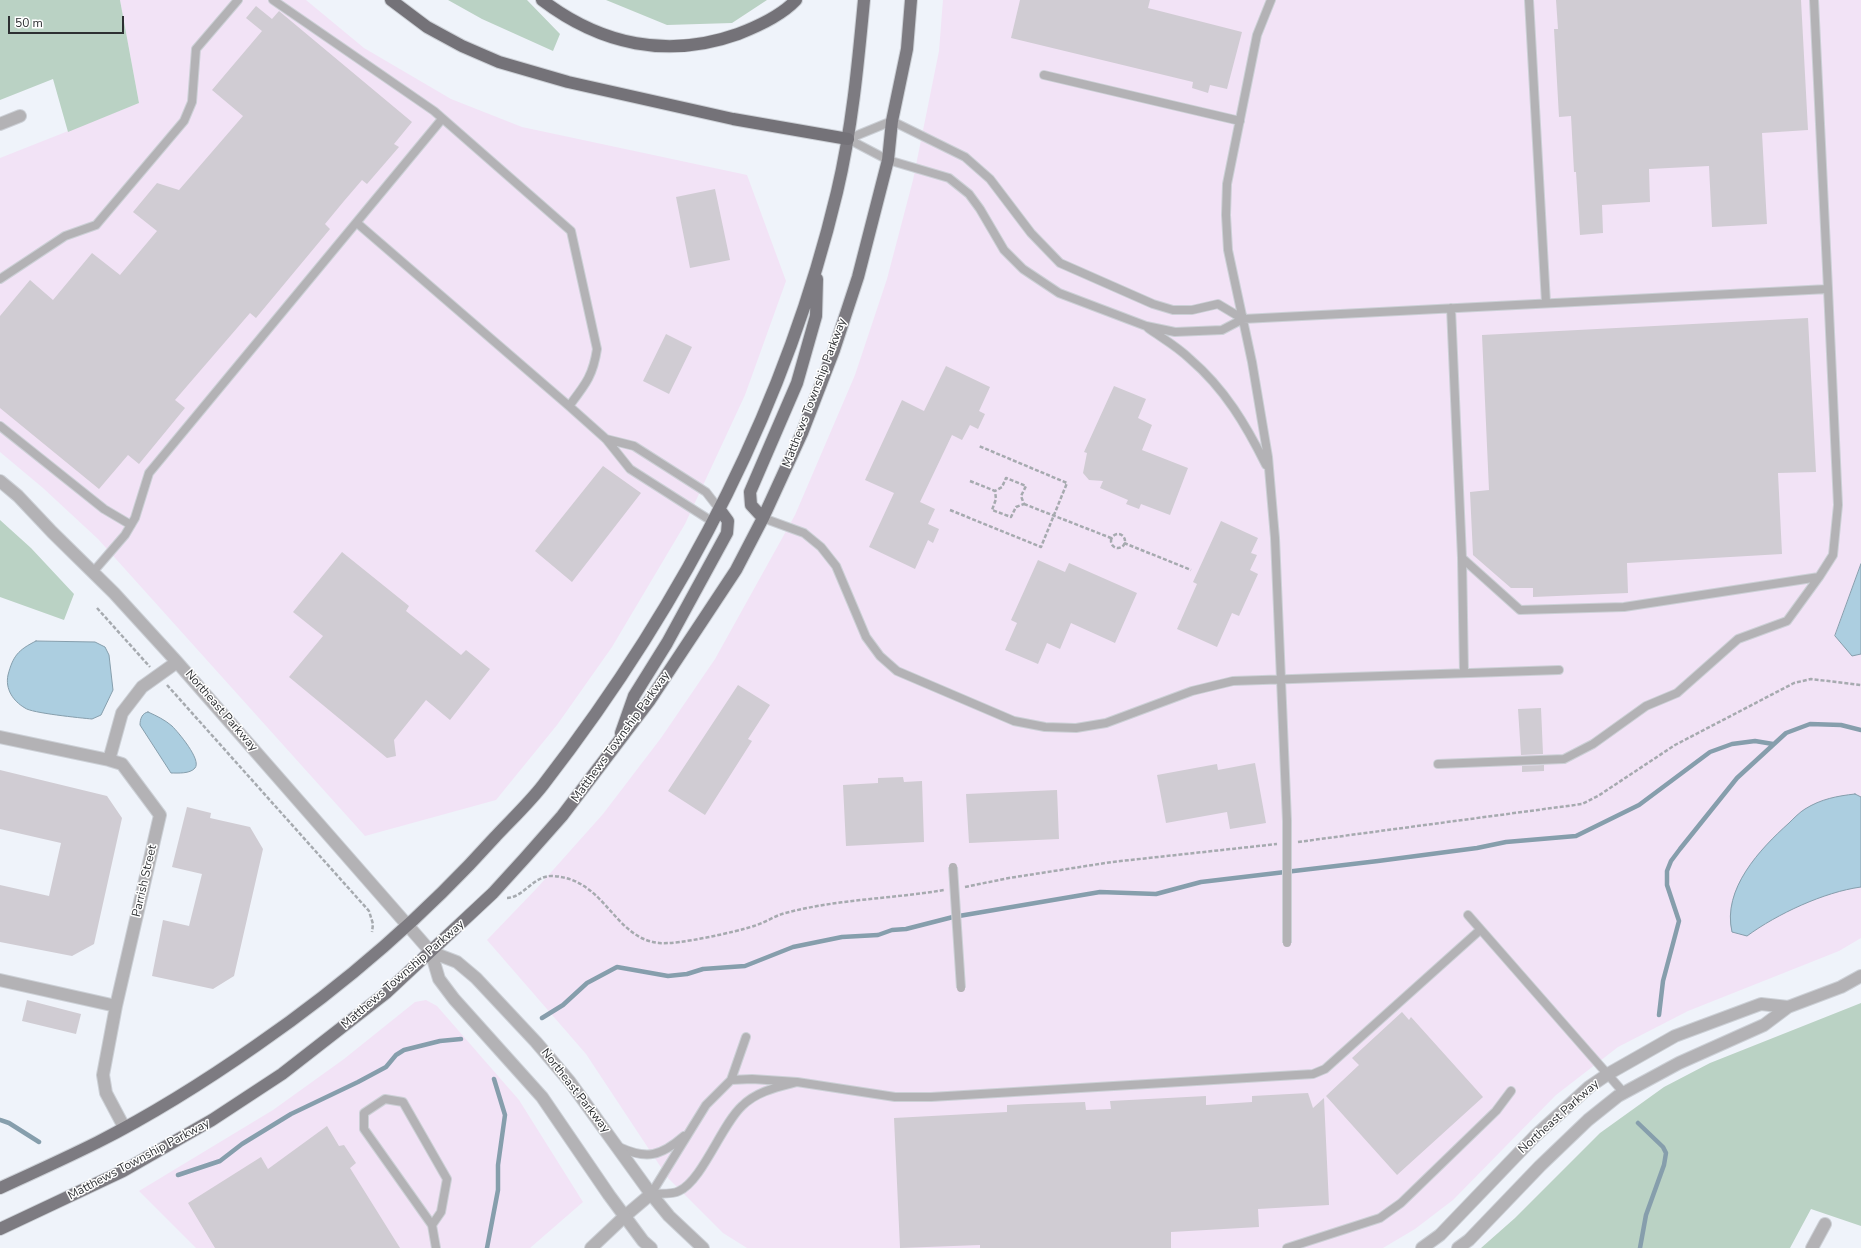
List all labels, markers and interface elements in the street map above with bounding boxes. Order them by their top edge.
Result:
scale bar [10,8,126,34]
text: 50 m [15,15,43,31]
street label: Matthews Township Parkway [780,317,850,469]
street label: Northeast Parkway [182,667,260,755]
street label: Matthews Township Parkway [569,669,673,805]
street label: Parrish Street [130,844,160,918]
street label: Matthews Township Parkway [339,918,467,1032]
street label: Northeast Parkway [538,1046,612,1136]
street label: Northeast Parkway [1516,1077,1602,1157]
street label: Matthews Township Parkway [66,1116,212,1204]

